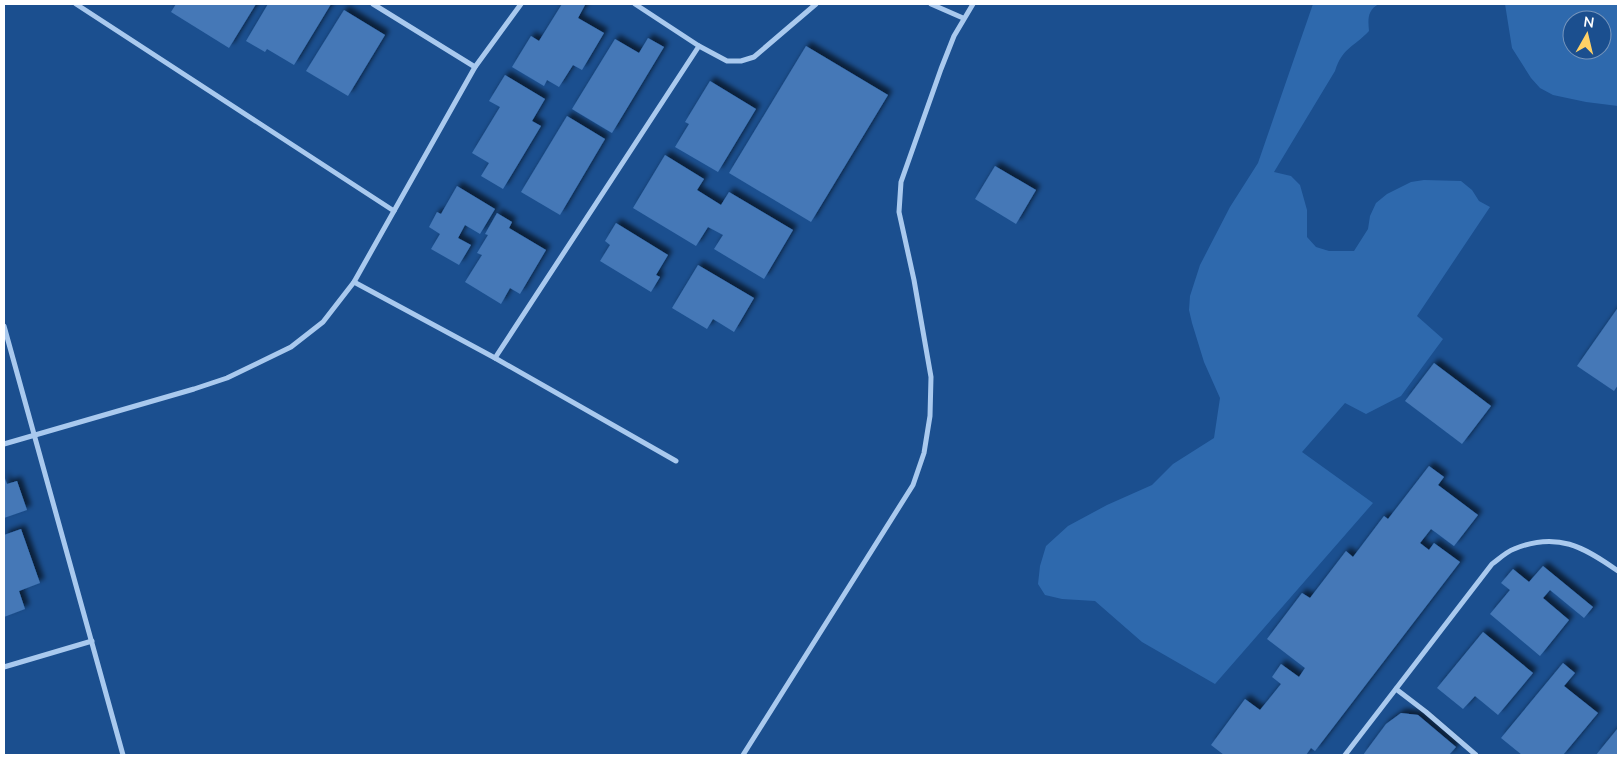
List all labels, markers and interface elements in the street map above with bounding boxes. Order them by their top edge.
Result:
north arrow [1562,10,1612,60]
text: N [1582,12,1595,32]

